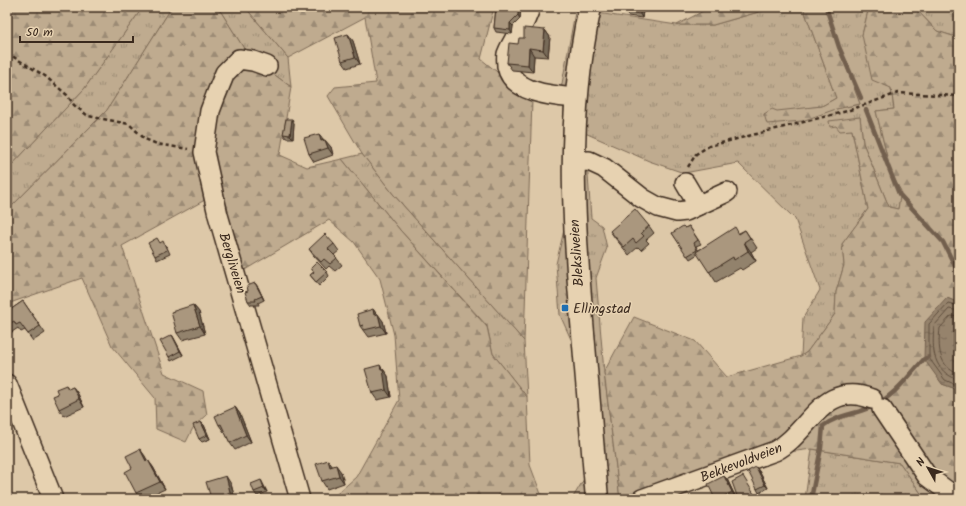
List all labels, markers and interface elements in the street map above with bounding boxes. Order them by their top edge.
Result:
scale bar [20,18,133,44]
text: 50 m [26,23,53,42]
street label: Bleksliveien [564,219,590,287]
street label: Bergliveien [212,230,252,296]
place label: Ellingstad [573,298,631,320]
marker: Ellingstad [560,303,570,313]
street label: Bekkevoldveien [697,437,786,489]
north arrow [908,448,948,488]
text: N [912,454,930,471]

